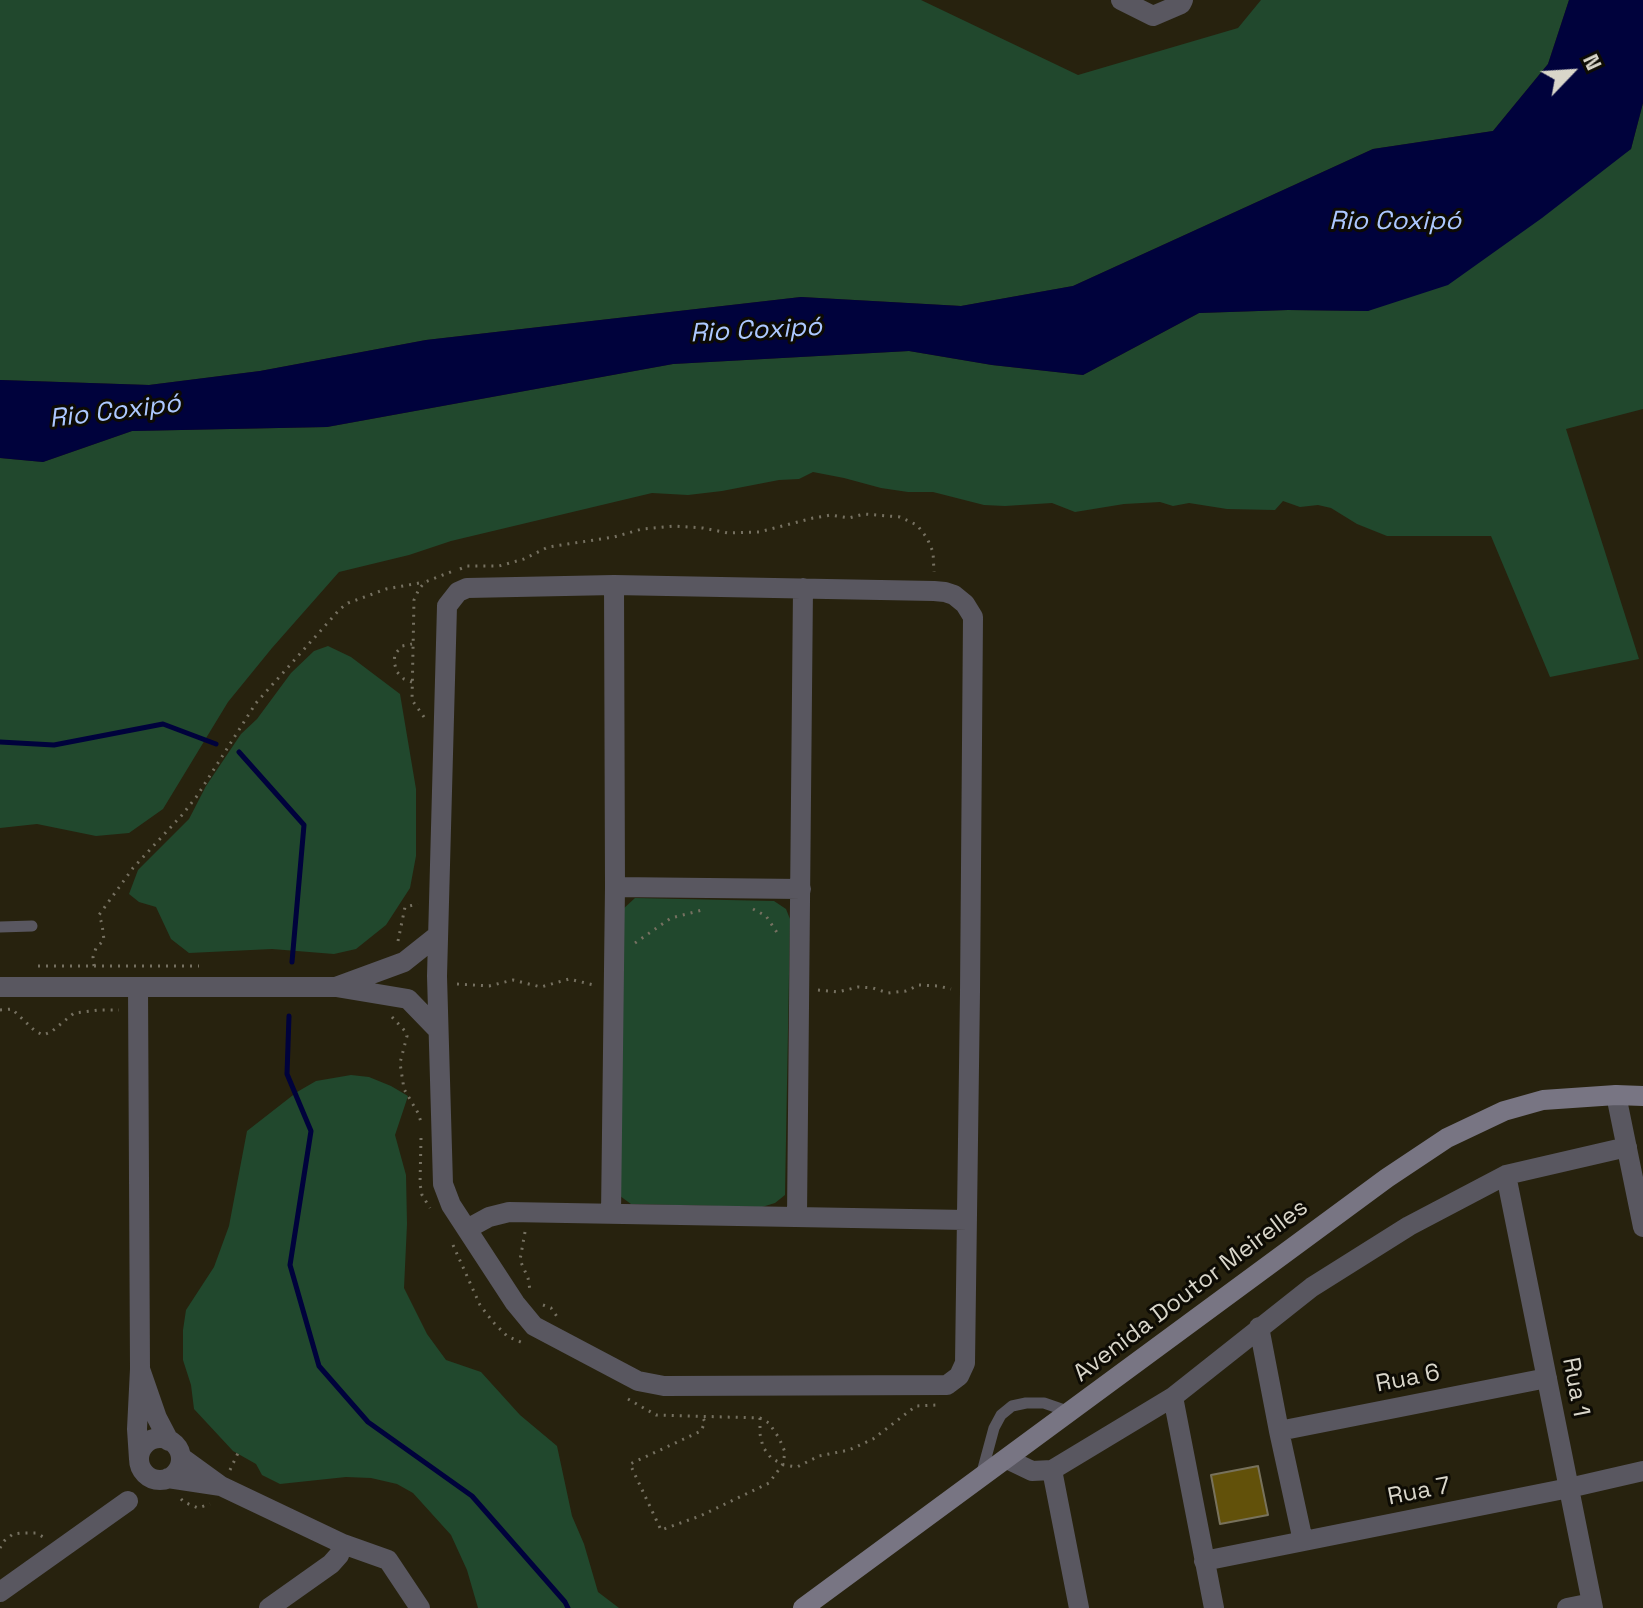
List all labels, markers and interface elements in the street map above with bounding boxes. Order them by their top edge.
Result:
north arrow [1531,32,1611,112]
text: N [1577,49,1609,74]
water label: Rio Coxipó [1329,206,1461,238]
water label: Rio Coxipó [689,312,823,350]
water label: Rio Coxipó [48,388,182,436]
street label: Avenida Doutor Meirelles [1068,1194,1314,1388]
street label: Rua 1 [1555,1355,1595,1419]
street label: Rua 6 [1374,1359,1442,1399]
street label: Rua 7 [1385,1472,1453,1512]

